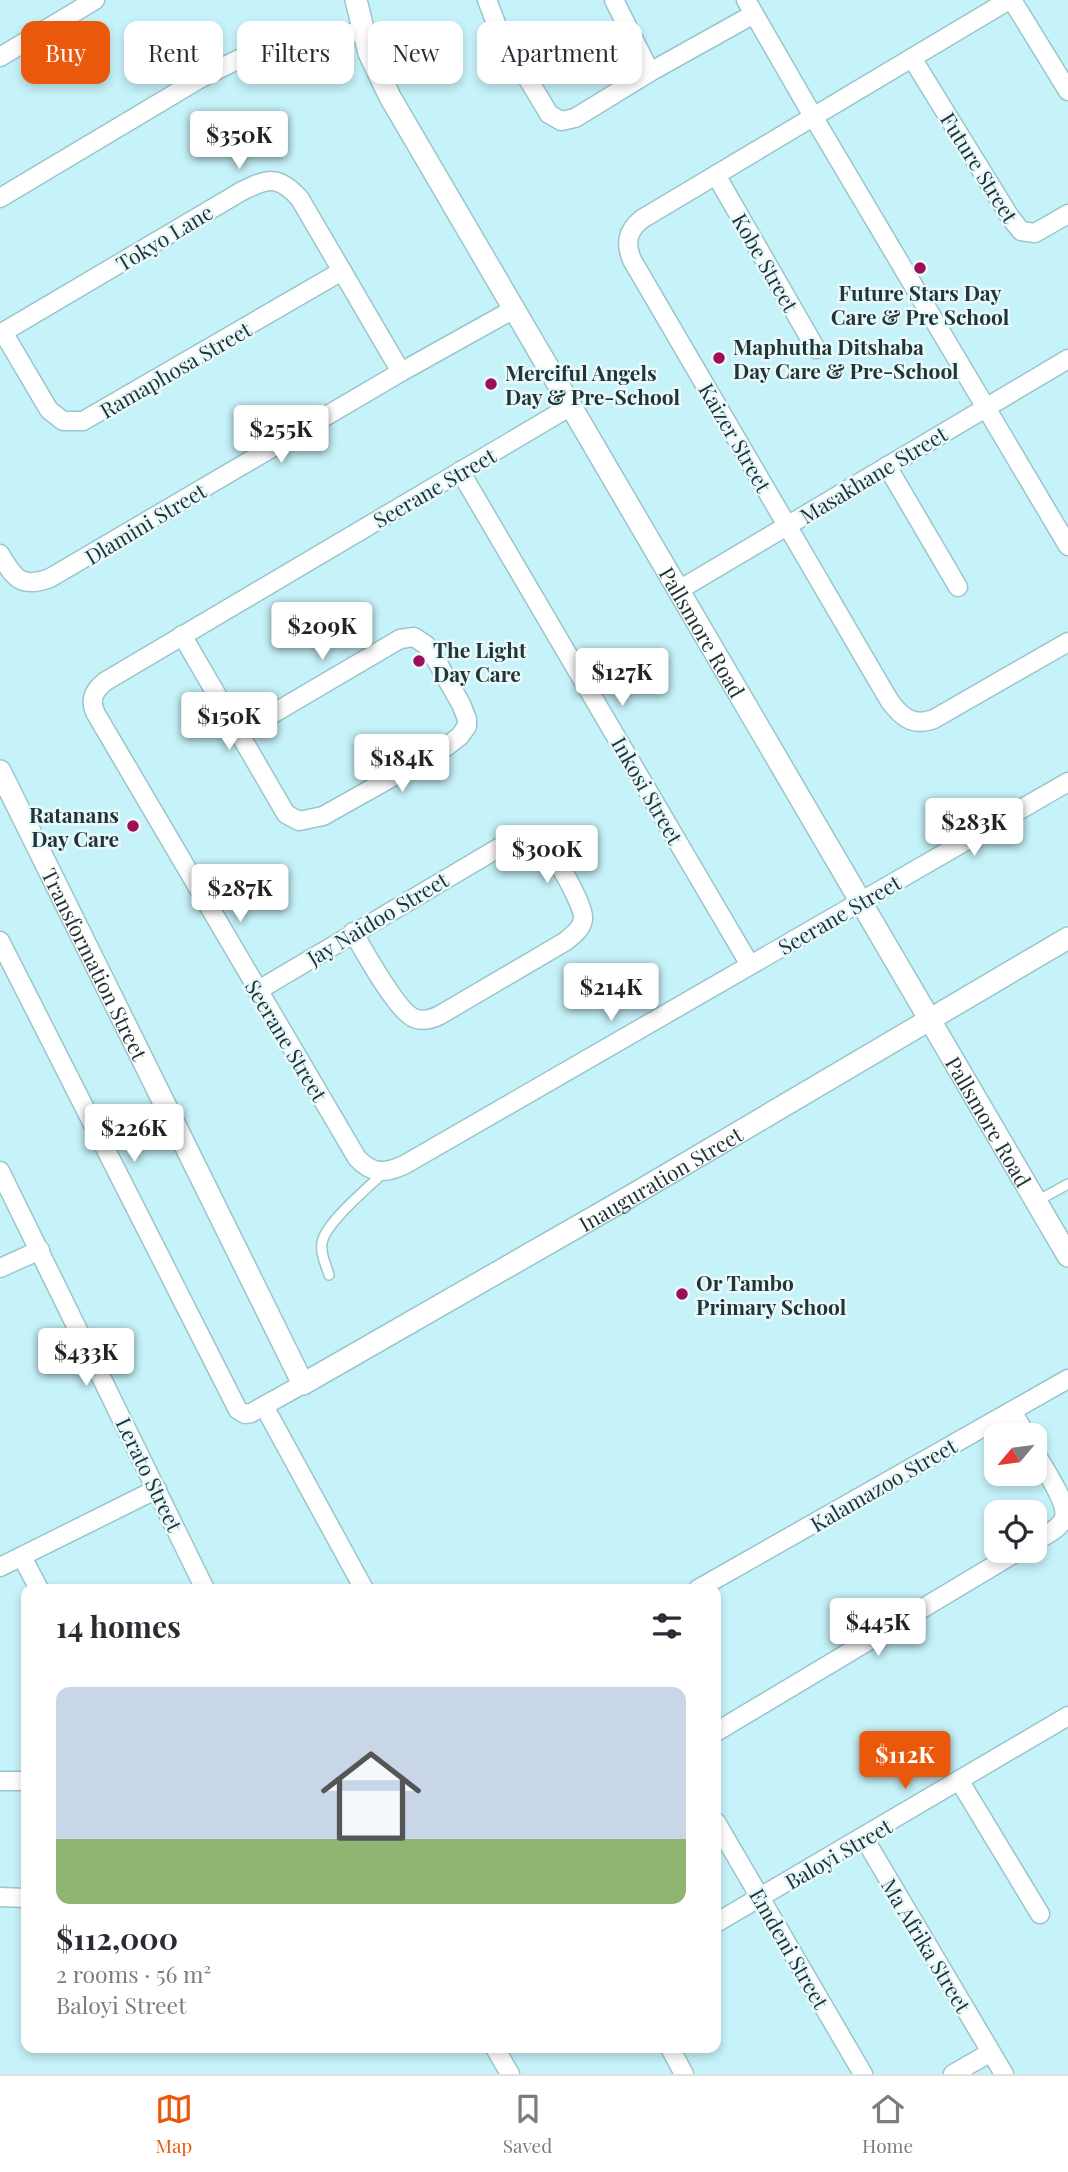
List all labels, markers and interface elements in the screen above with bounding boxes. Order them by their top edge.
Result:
chip: Buy [21,21,110,84]
chip: Rent [124,21,223,84]
chip: Filters [237,21,354,84]
chip: New [368,21,463,84]
chip: Apartment [477,21,642,84]
street label: Future Street [935,107,1025,228]
pin: $350K [190,111,288,171]
text: $350K [206,118,272,149]
street label: Tokyo Lane [110,197,218,277]
street label: Kobe Street [727,208,806,317]
marker: Future Stars Day Care & Pre School [912,260,928,276]
place label: Future Stars Day Care & Pre School [831,278,1010,330]
street label: Ramaphosa Street [94,314,256,424]
place label: Maphutha Ditshaba Day Care & Pre-School [733,332,959,384]
marker: Maphutha Ditshaba Day Care & Pre-School [711,350,727,366]
place label: Merciful Angels Day & Pre-School [505,358,680,410]
marker: Merciful Angels Day & Pre-School [483,376,499,392]
street label: Kaizer Street [693,377,779,497]
pin: $255K [232,406,330,465]
text: $255K [250,412,312,443]
street label: Masakhane Street [794,419,952,529]
street label: Seerane Street [368,440,501,533]
street label: Dlamini Street [79,476,211,570]
street label: Pallsmore Road [654,561,752,702]
pin: $209K [273,602,371,662]
text: $209K [287,609,357,640]
place label: The Light Day Care [433,635,527,687]
pin: $127K [573,648,671,708]
marker: The Light Day Care [411,653,427,669]
text: $127K [592,655,652,686]
pin: $150K [180,692,278,752]
text: $150K [197,699,261,730]
street label: Inkosi Street [606,731,690,849]
pin: $184K [353,734,451,794]
text: $184K [370,741,434,772]
pin: $283K [925,798,1023,858]
place label: Ratanans Day Care [29,800,119,852]
text: $283K [941,805,1007,836]
marker: Ratanans Day Care [125,818,141,834]
pin: $300K [498,826,596,885]
text: $300K [512,832,582,863]
street label: Transformation Street [36,863,155,1065]
pin: $287K [191,864,289,924]
street label: Jay Naidoo Street [300,865,453,972]
street label: Seerane Street [773,867,906,960]
text: $287K [207,871,273,902]
pin: $214K [562,964,660,1023]
text: $214K [580,970,642,1001]
street label: Seerane Street [240,974,335,1106]
street label: Pallsmore Road [940,1051,1038,1192]
pin: $226K [85,1104,183,1164]
text: $226K [101,1111,167,1142]
street label: Inauguration Street [573,1119,748,1237]
place label: Or Tambo Primary School [696,1268,847,1320]
marker: Or Tambo Primary School [674,1286,690,1302]
pin: $433K [37,1328,135,1388]
text: $433K [54,1335,118,1366]
street label: Lerato Street [110,1412,190,1536]
north arrow [984,1423,1046,1486]
map controls [984,1423,1047,1563]
street label: Kalamazoo Street [805,1430,962,1537]
button: locate [984,1500,1047,1563]
pin: $445K [829,1598,927,1658]
text: $445K [846,1605,910,1636]
text: 14 homes [56,1606,181,1646]
icon: filters [648,1607,686,1645]
pin: $112K [856,1732,954,1791]
icon: home [308,1733,434,1859]
text: $112K [875,1738,935,1769]
street label: Baloyi Street [779,1811,897,1895]
street label: Ma Afrika Street [876,1873,978,2018]
street label: Emdeni Street [744,1883,836,2014]
text: $112,000 [56,1918,178,1958]
text: 2 rooms · 56 m² [56,1958,211,1989]
text: Baloyi Street [56,1989,186,2020]
tab: Map [155,2090,193,2158]
tab: Saved [503,2090,552,2158]
tab: Home [862,2090,913,2158]

